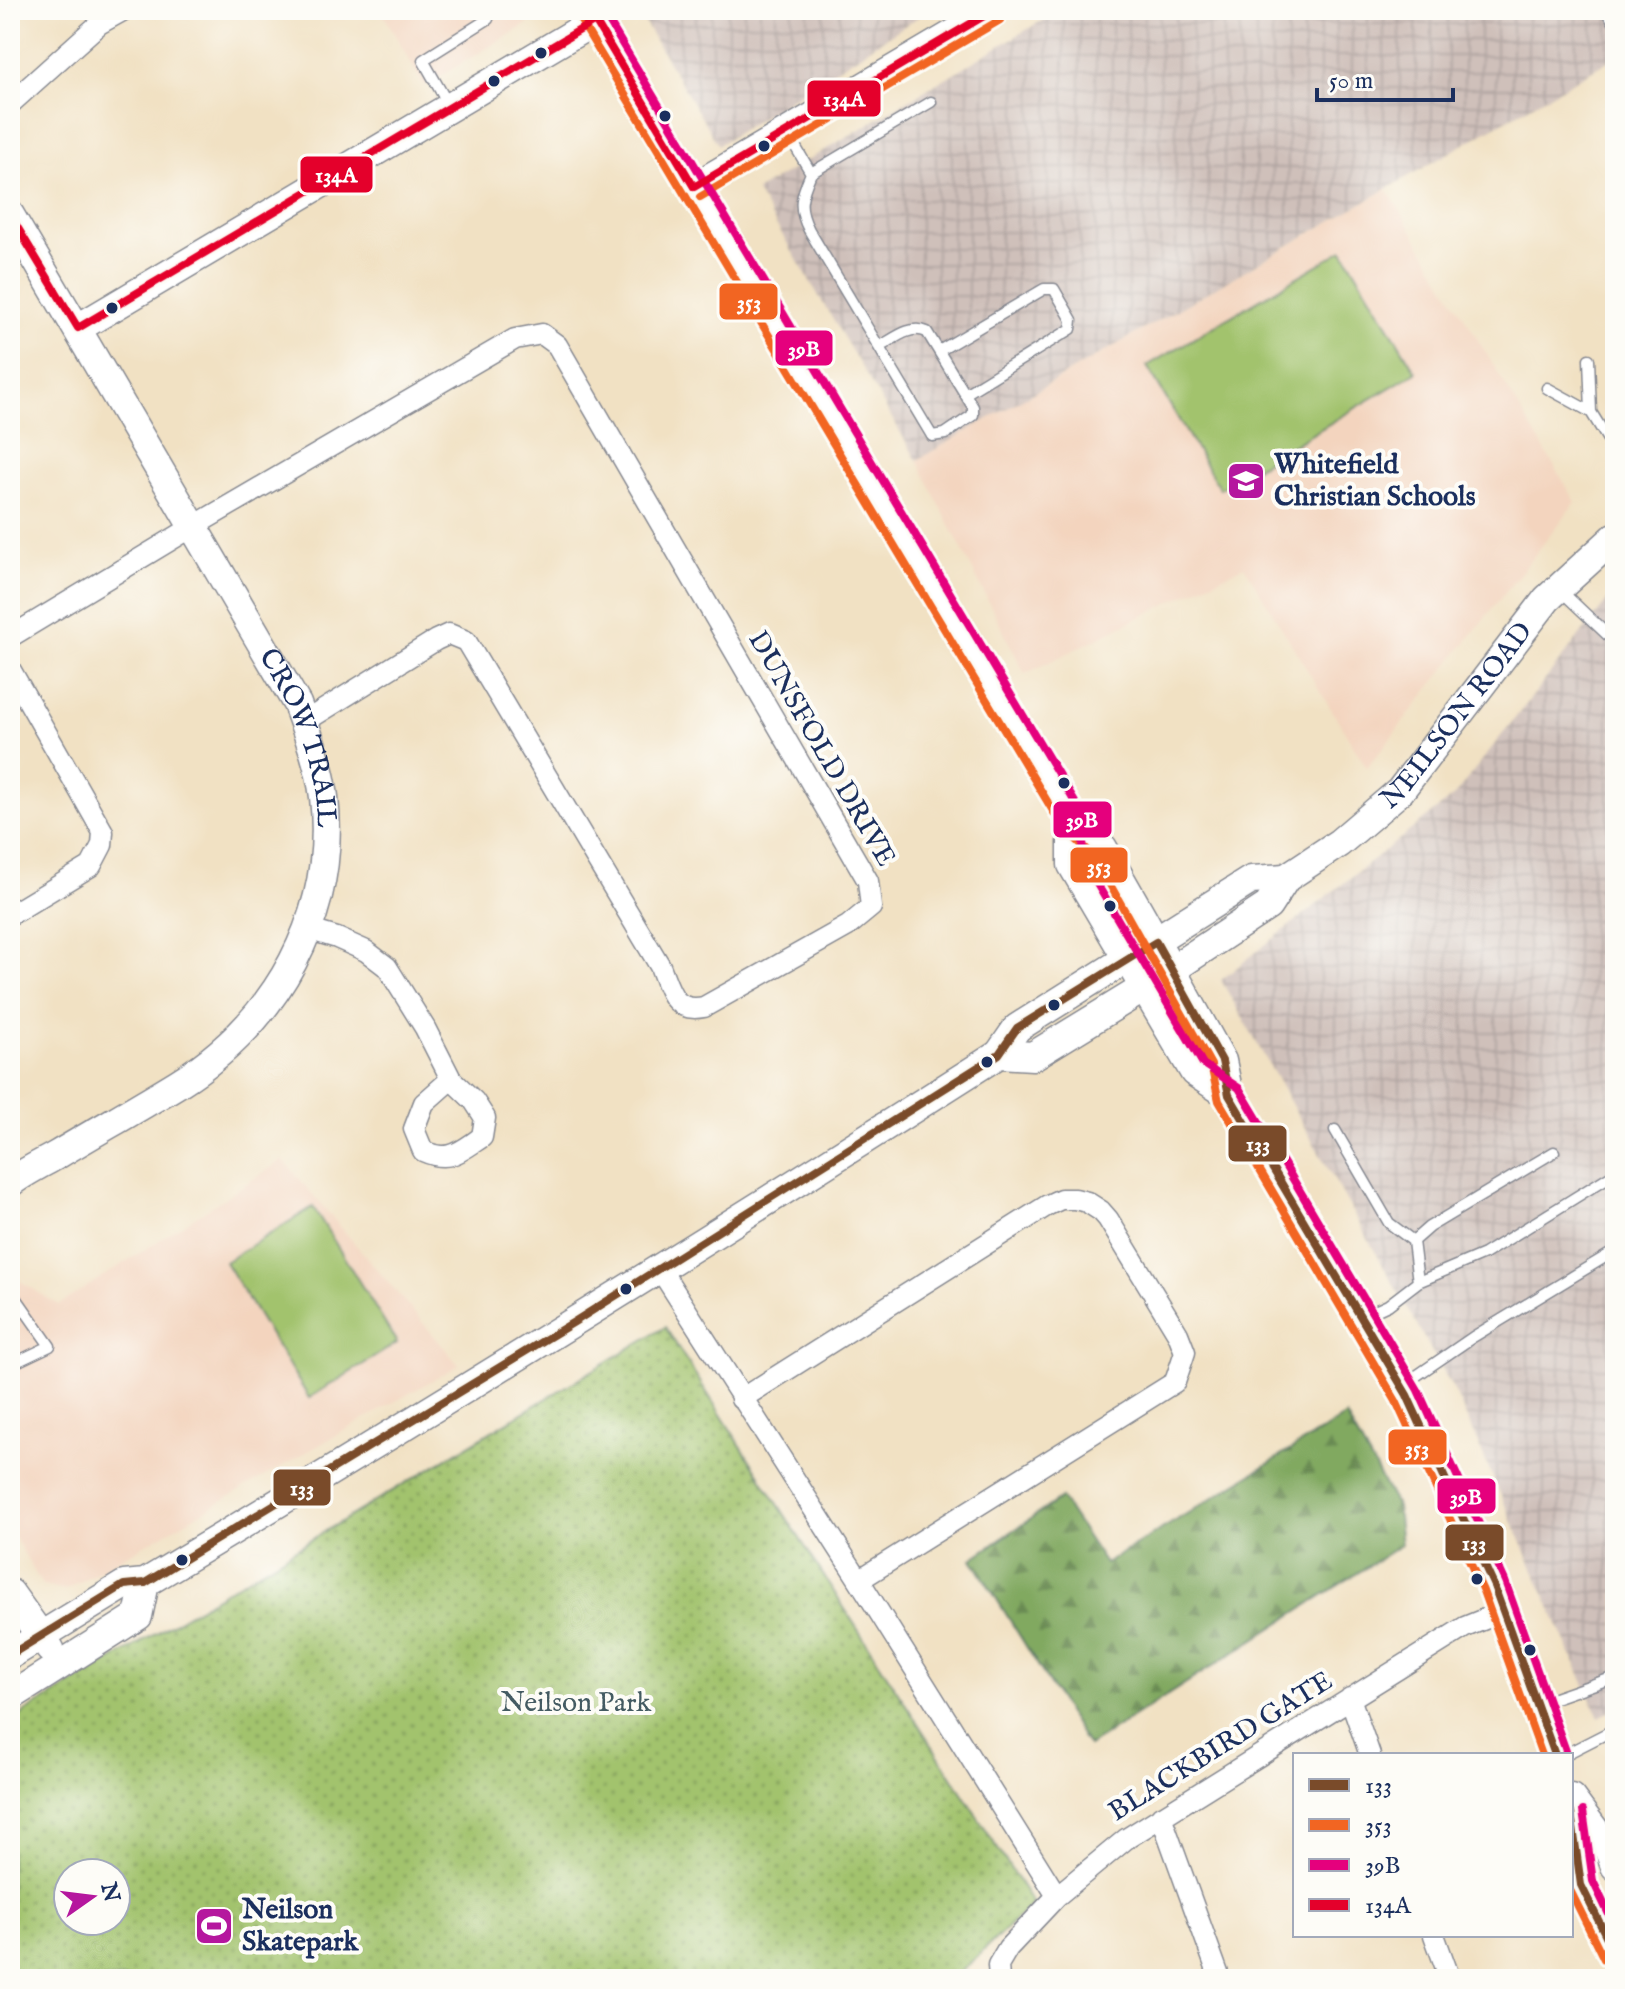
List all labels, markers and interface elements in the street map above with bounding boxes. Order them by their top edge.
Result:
unlabelled marker [533,45,549,61]
scale bar [1317,52,1453,102]
text: 50 m [1329,66,1373,97]
unlabelled marker [486,73,502,89]
line badge: 134A [806,79,882,118]
text: 134A [823,86,866,114]
unlabelled marker [657,108,673,124]
unlabelled marker [756,138,772,154]
line badge: 134A [299,155,374,194]
text: 134A [315,162,358,190]
line badge: 353 [718,282,779,321]
text: 353 [737,289,761,317]
unlabelled marker [104,300,120,316]
line badge: 39B [774,329,834,367]
text: 39B [788,336,821,364]
place label: Whitefield Christian Schools [1273,448,1476,515]
school or university icon: Whitefield Christian Schools [1225,460,1267,502]
street label: NEILSON ROAD [1374,615,1540,817]
street label: DUNSFOLD DRIVE [739,625,903,873]
street label: CROW TRAIL [251,642,343,828]
unlabelled marker [1056,775,1072,791]
line badge: 39B [1052,800,1113,839]
text: 39B [1066,807,1099,835]
line badge: 353 [1069,846,1129,884]
text: 353 [1087,853,1111,881]
unlabelled marker [1102,898,1118,914]
unlabelled marker [1046,997,1062,1013]
unlabelled marker [979,1054,995,1070]
line badge: 133 [1227,1124,1288,1163]
text: 133 [1246,1131,1270,1159]
unlabelled marker [618,1281,634,1297]
line badge: 353 [1387,1428,1448,1466]
text: 353 [1405,1435,1429,1463]
line badge: 133 [272,1468,332,1507]
text: 133 [290,1475,314,1503]
line badge: 39B [1436,1477,1497,1515]
text: 39B [1450,1484,1483,1512]
line badge: 133 [1444,1523,1505,1562]
text: 133 [1462,1530,1486,1558]
unlabelled marker [174,1552,190,1568]
unlabelled marker [1469,1571,1485,1587]
unlabelled marker [1522,1642,1538,1658]
street label: BLACKBIRD GATE [1103,1664,1339,1830]
park label: Neilson Park [501,1686,652,1721]
legend [1293,1753,1573,1937]
text: 133 [1365,1771,1392,1802]
text: 353 [1365,1811,1392,1842]
text: 39B [1365,1851,1400,1882]
north arrow [52,1857,132,1937]
text: N [93,1879,125,1905]
text: 134A [1365,1891,1412,1922]
place label: Neilson Skatepark [241,1893,359,1960]
sports icon: Neilson Skatepark [193,1905,235,1947]

